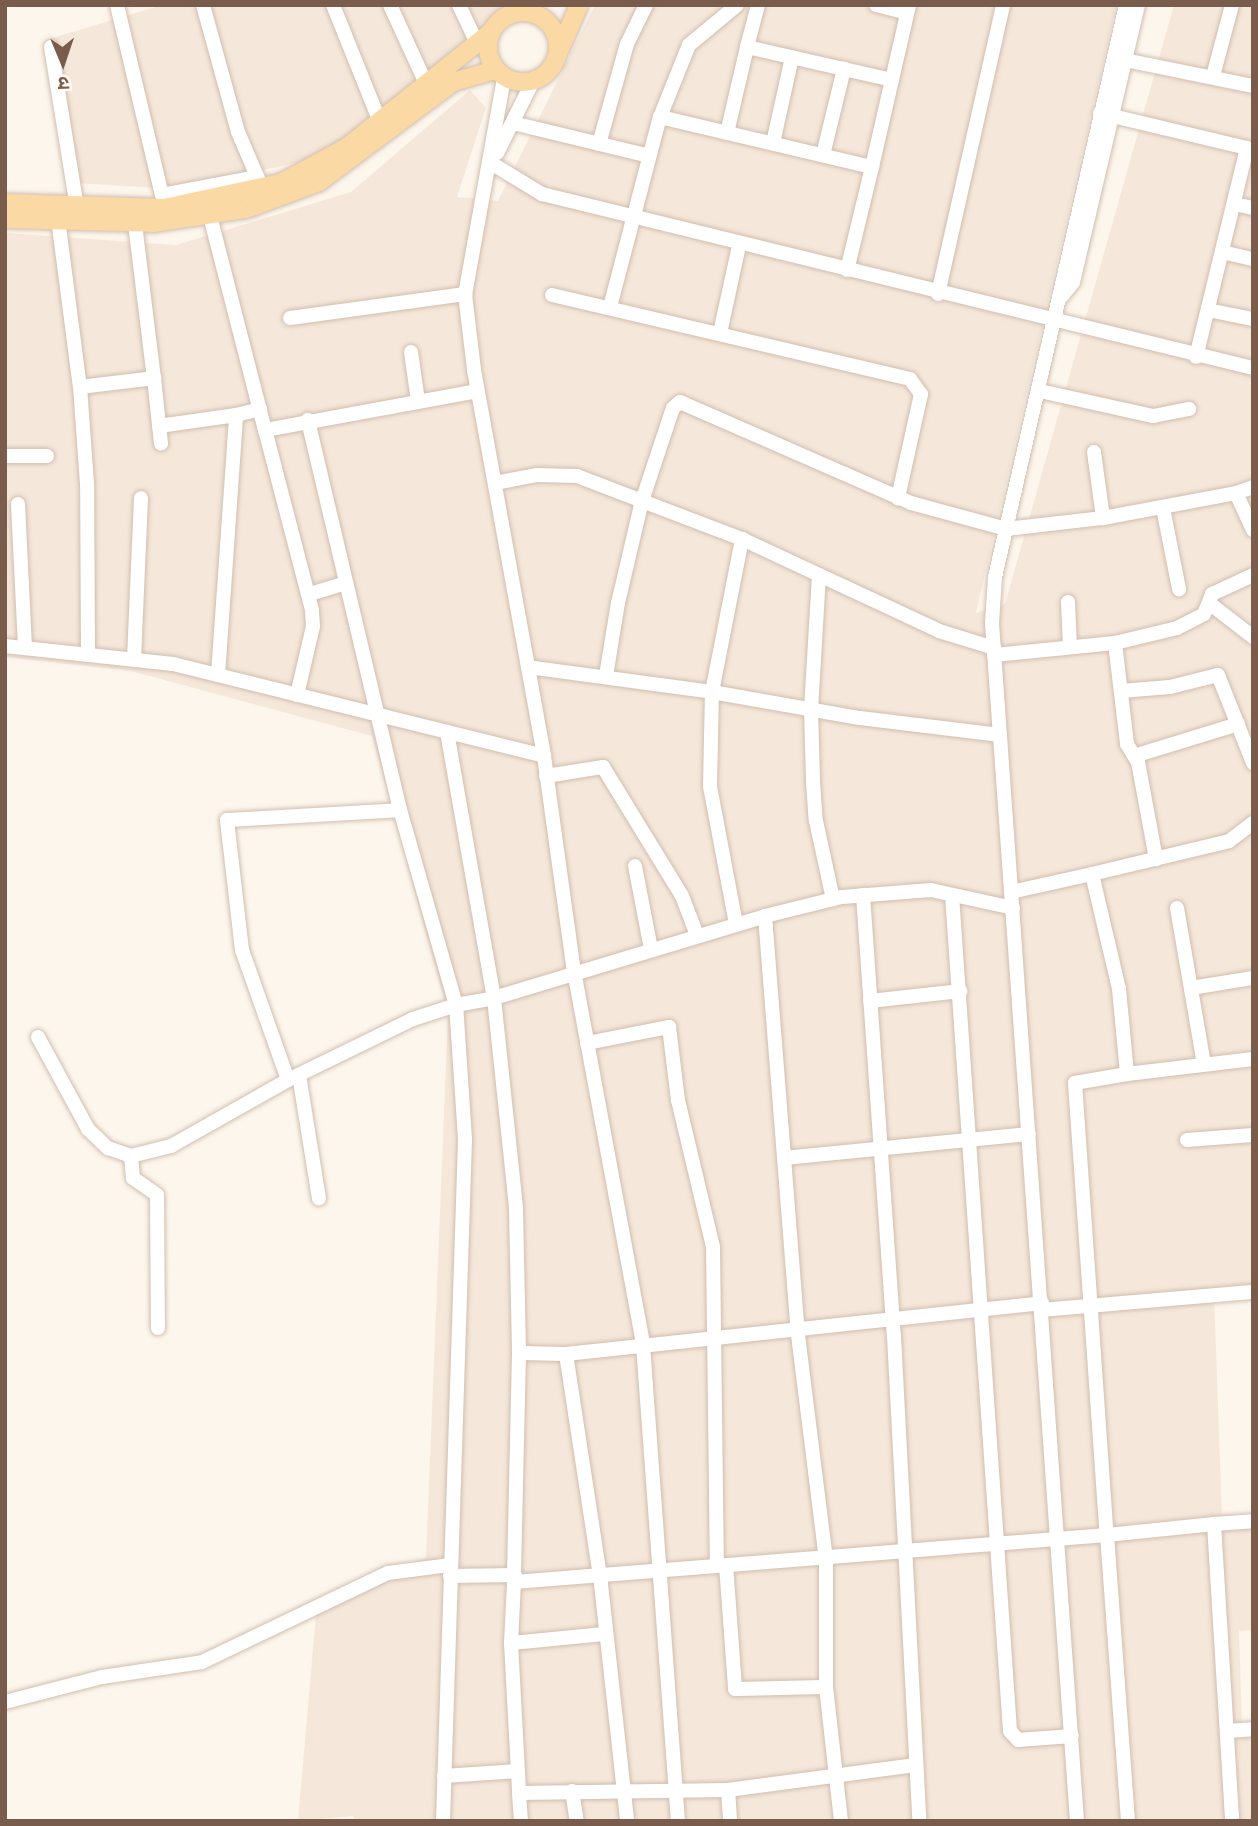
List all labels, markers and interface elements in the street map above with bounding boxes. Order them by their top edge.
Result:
north arrow [28,28,98,98]
text: उ [58,72,70,96]

